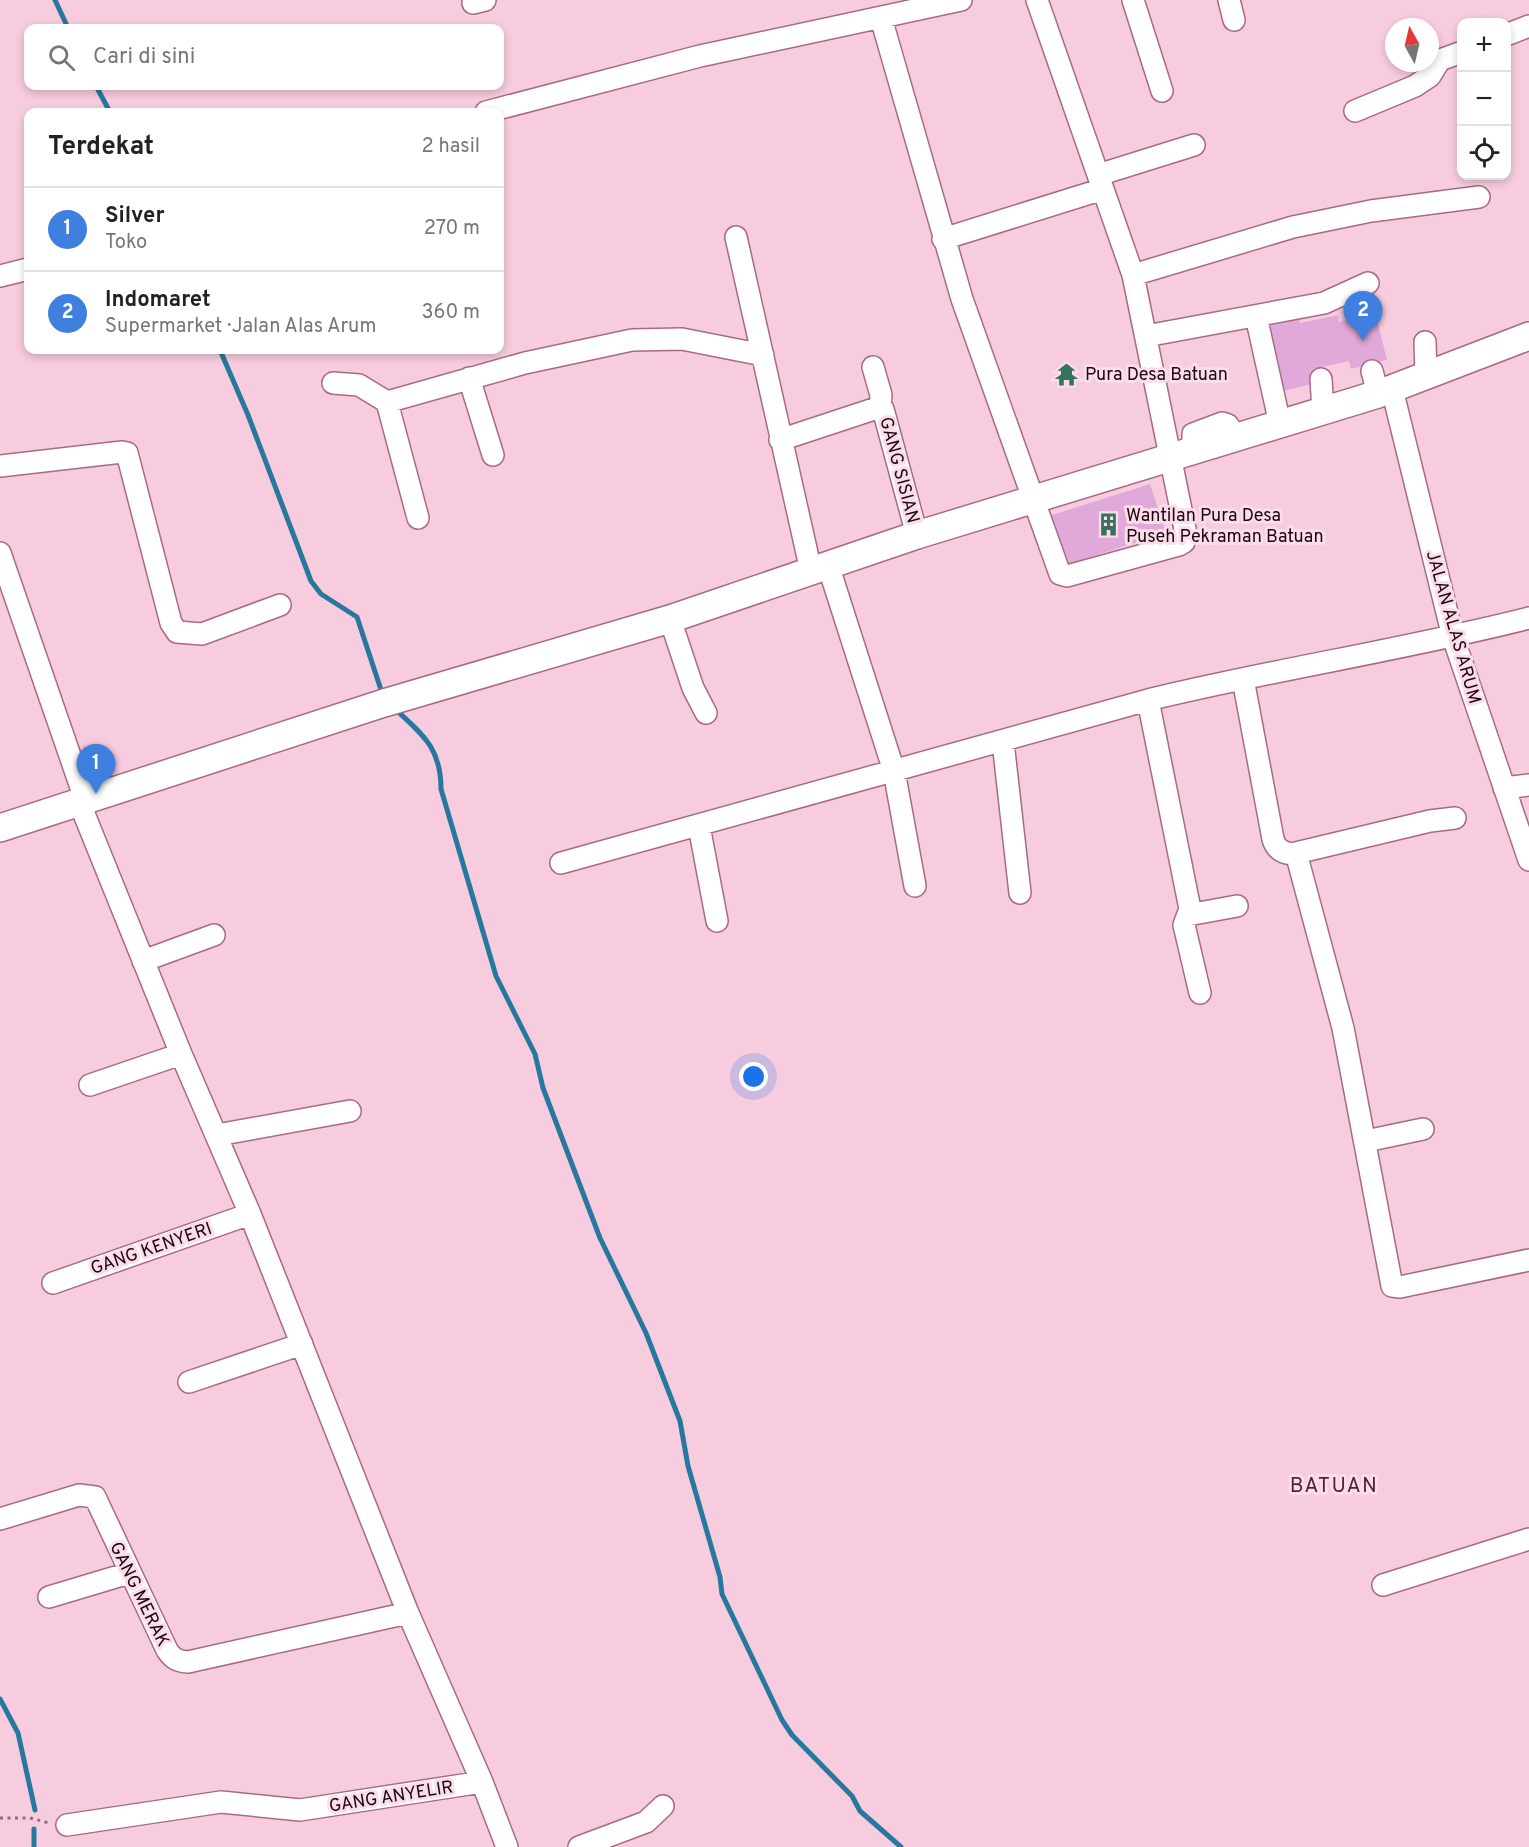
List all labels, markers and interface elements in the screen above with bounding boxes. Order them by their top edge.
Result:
north arrow [1385,18,1439,72]
map controls [1457,18,1511,180]
button: + [1457,18,1511,72]
search box [24,24,504,90]
icon: search [45,41,78,74]
text: Cari di sini [93,44,195,71]
button: − [1457,72,1511,126]
button: locate [1457,126,1511,180]
text: Terdekat [48,131,154,164]
text: 2 hasil [421,134,480,160]
text: Silver [105,203,165,230]
text: 1 [64,216,72,242]
text: 270 m [424,216,480,242]
text: Toko [105,230,147,256]
text: Indomaret [105,287,211,314]
pin: 2 [1344,292,1382,341]
text: 2 [61,300,74,326]
text: 360 m [422,300,480,326]
text: Supermarket · Jalan Alas Arum [105,314,376,340]
temple icon: Pura Desa Batuan [1054,361,1080,387]
place label: Pura Desa Batuan [1085,364,1228,387]
street label: GANG SISIAN [873,415,924,526]
place label: Wantilan Pura Desa Puseh Pekraman Batuan [1126,505,1324,549]
building icon: Wantilan Pura Desa Puseh Pekraman Batuan [1095,512,1121,538]
street label: JALAN ALAS ARUM [1420,548,1485,707]
pin: 1 [76,744,116,794]
your location [739,1062,768,1091]
street label: GANG KENYERI [88,1218,215,1281]
district label: BATUAN [1290,1473,1378,1500]
street label: GANG MERAK [103,1539,174,1651]
street label: GANG ANYELIR [327,1776,455,1819]

